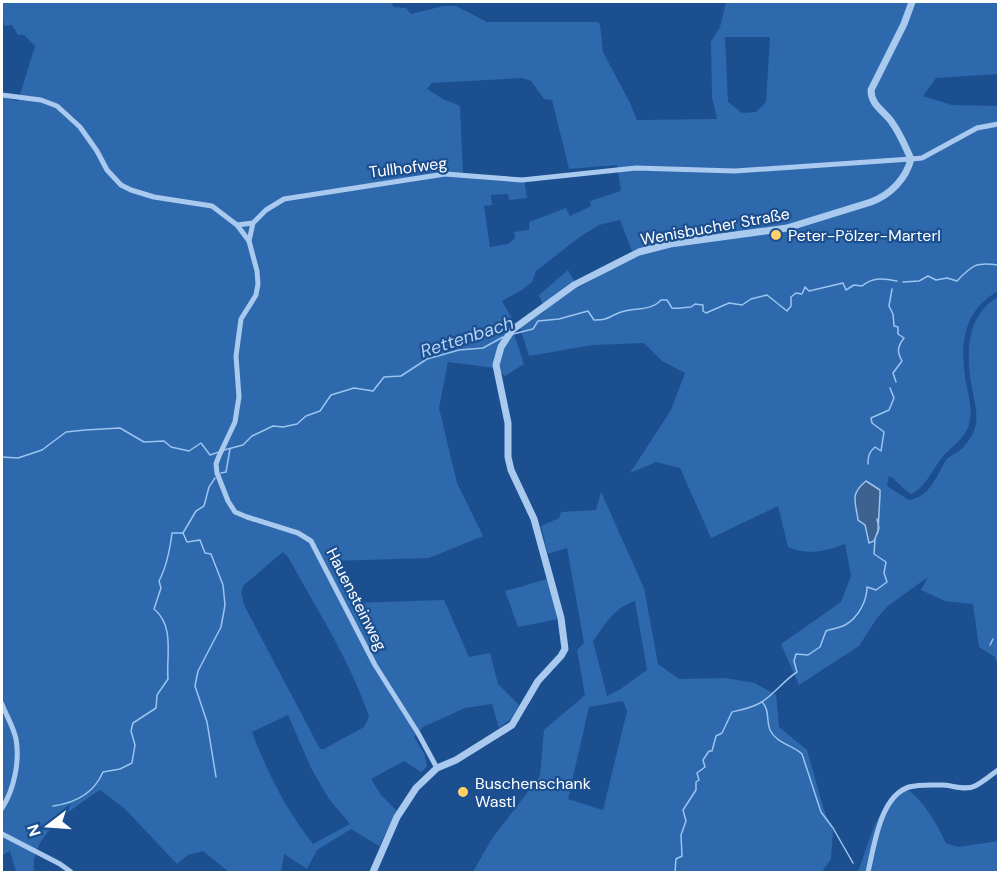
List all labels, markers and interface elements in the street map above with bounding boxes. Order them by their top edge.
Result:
street label: Tullhofweg [368,152,448,183]
street label: Wenisbucher Straße [639,203,791,250]
place label: Peter-Pölzer-Marterl [788,225,941,246]
marker: Peter-Pölzer-Marterl [769,228,783,242]
water label: Rettenbach [417,311,517,363]
street label: Hauensteinweg [322,544,392,654]
place label: Buschenschank Wastl [475,773,591,812]
marker: Buschenschank Wastl [456,785,470,799]
north arrow [18,796,78,856]
text: N [22,822,46,839]

